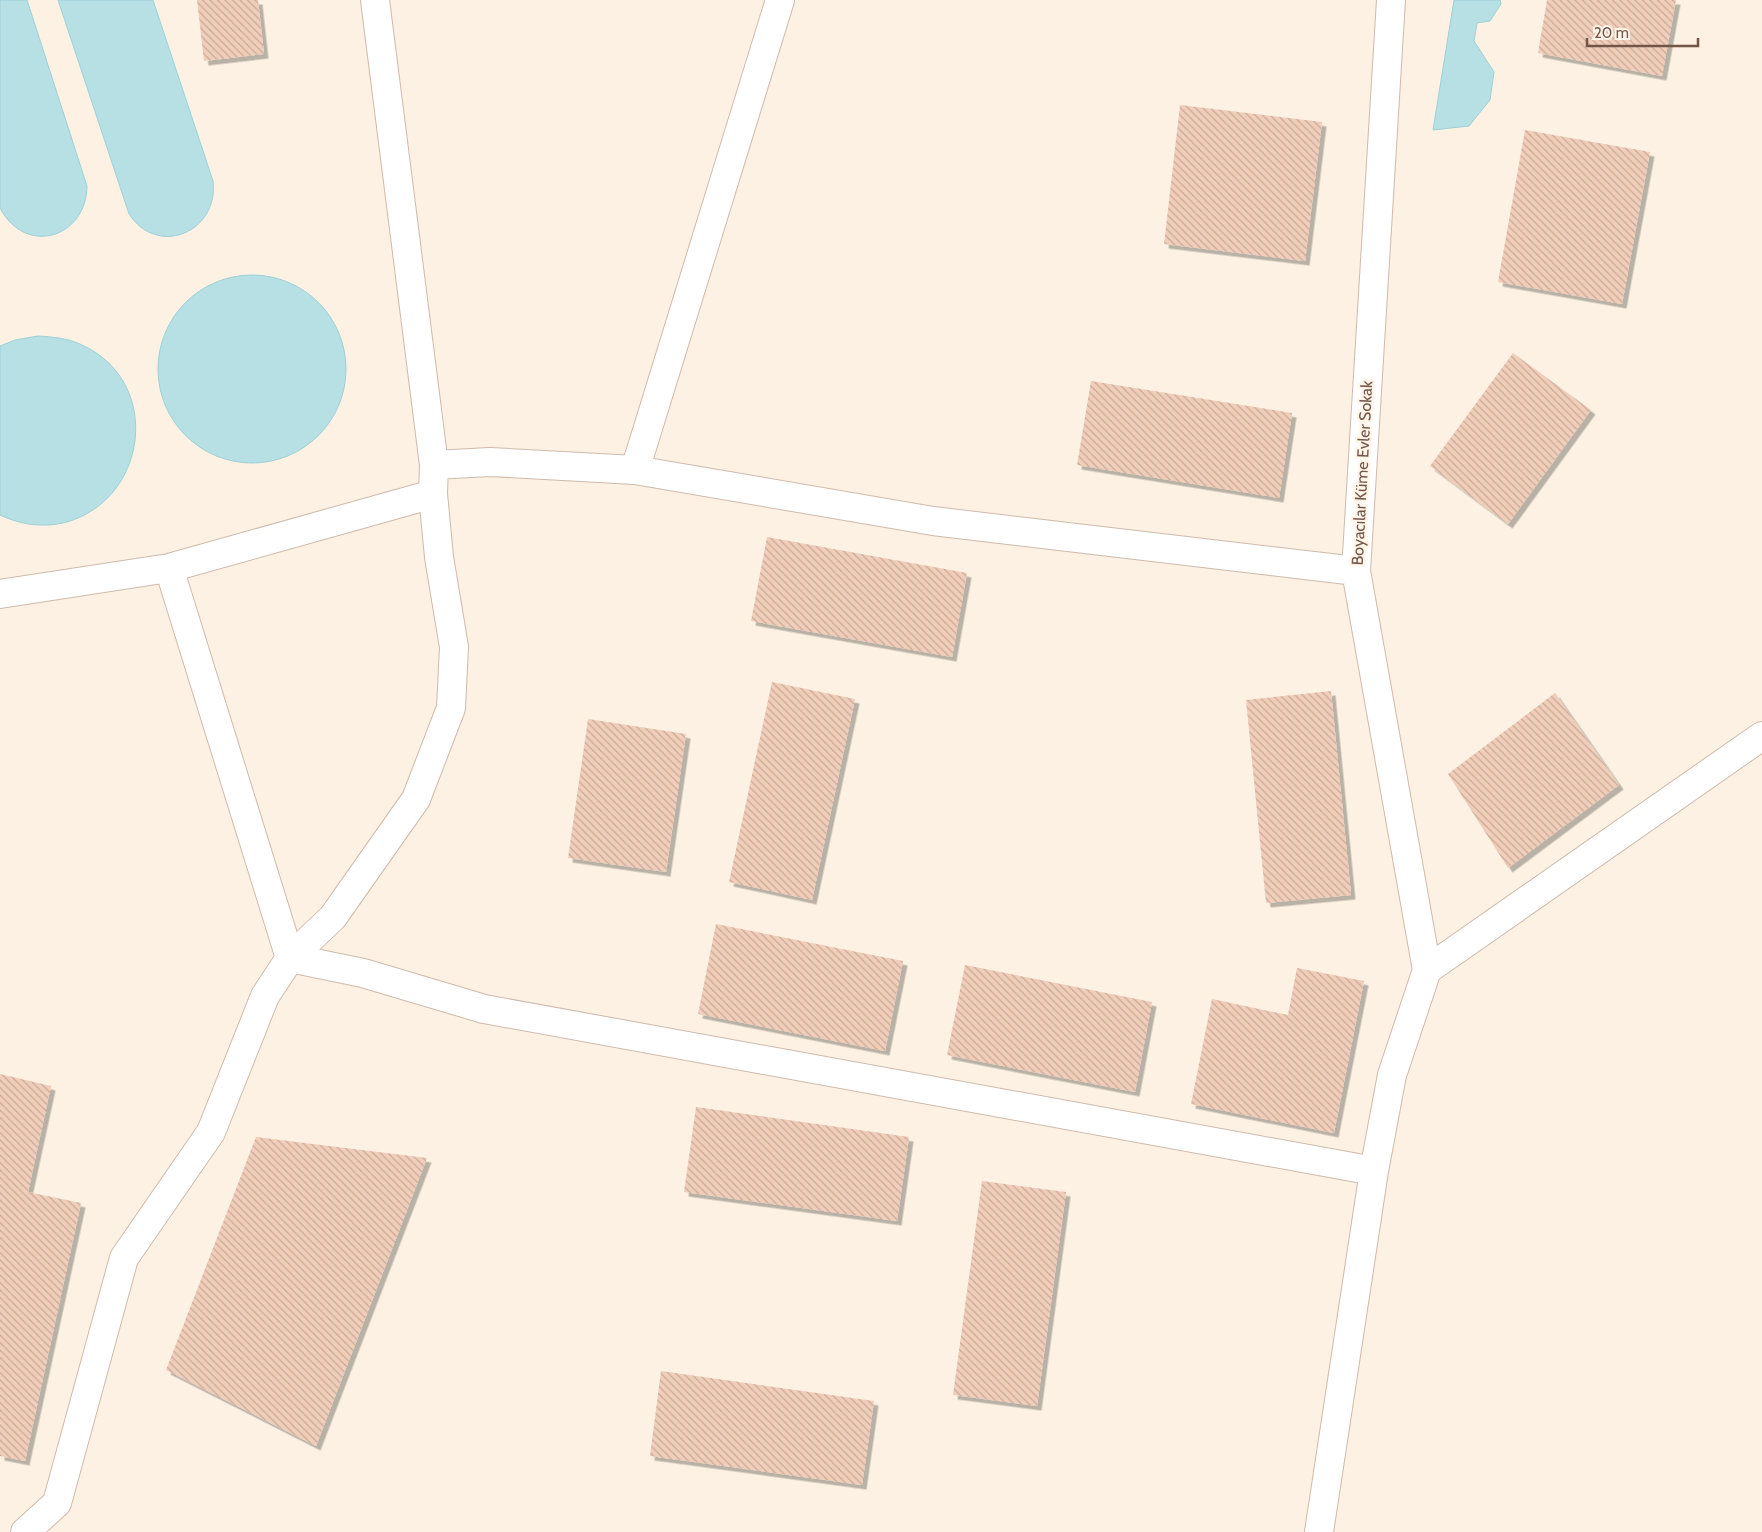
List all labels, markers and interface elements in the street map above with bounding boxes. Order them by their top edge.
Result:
scale bar [1587,15,1698,47]
text: 20 m [1594,24,1629,42]
street label: Boyacılar Küme Evler Sokak [1348,379,1376,566]

